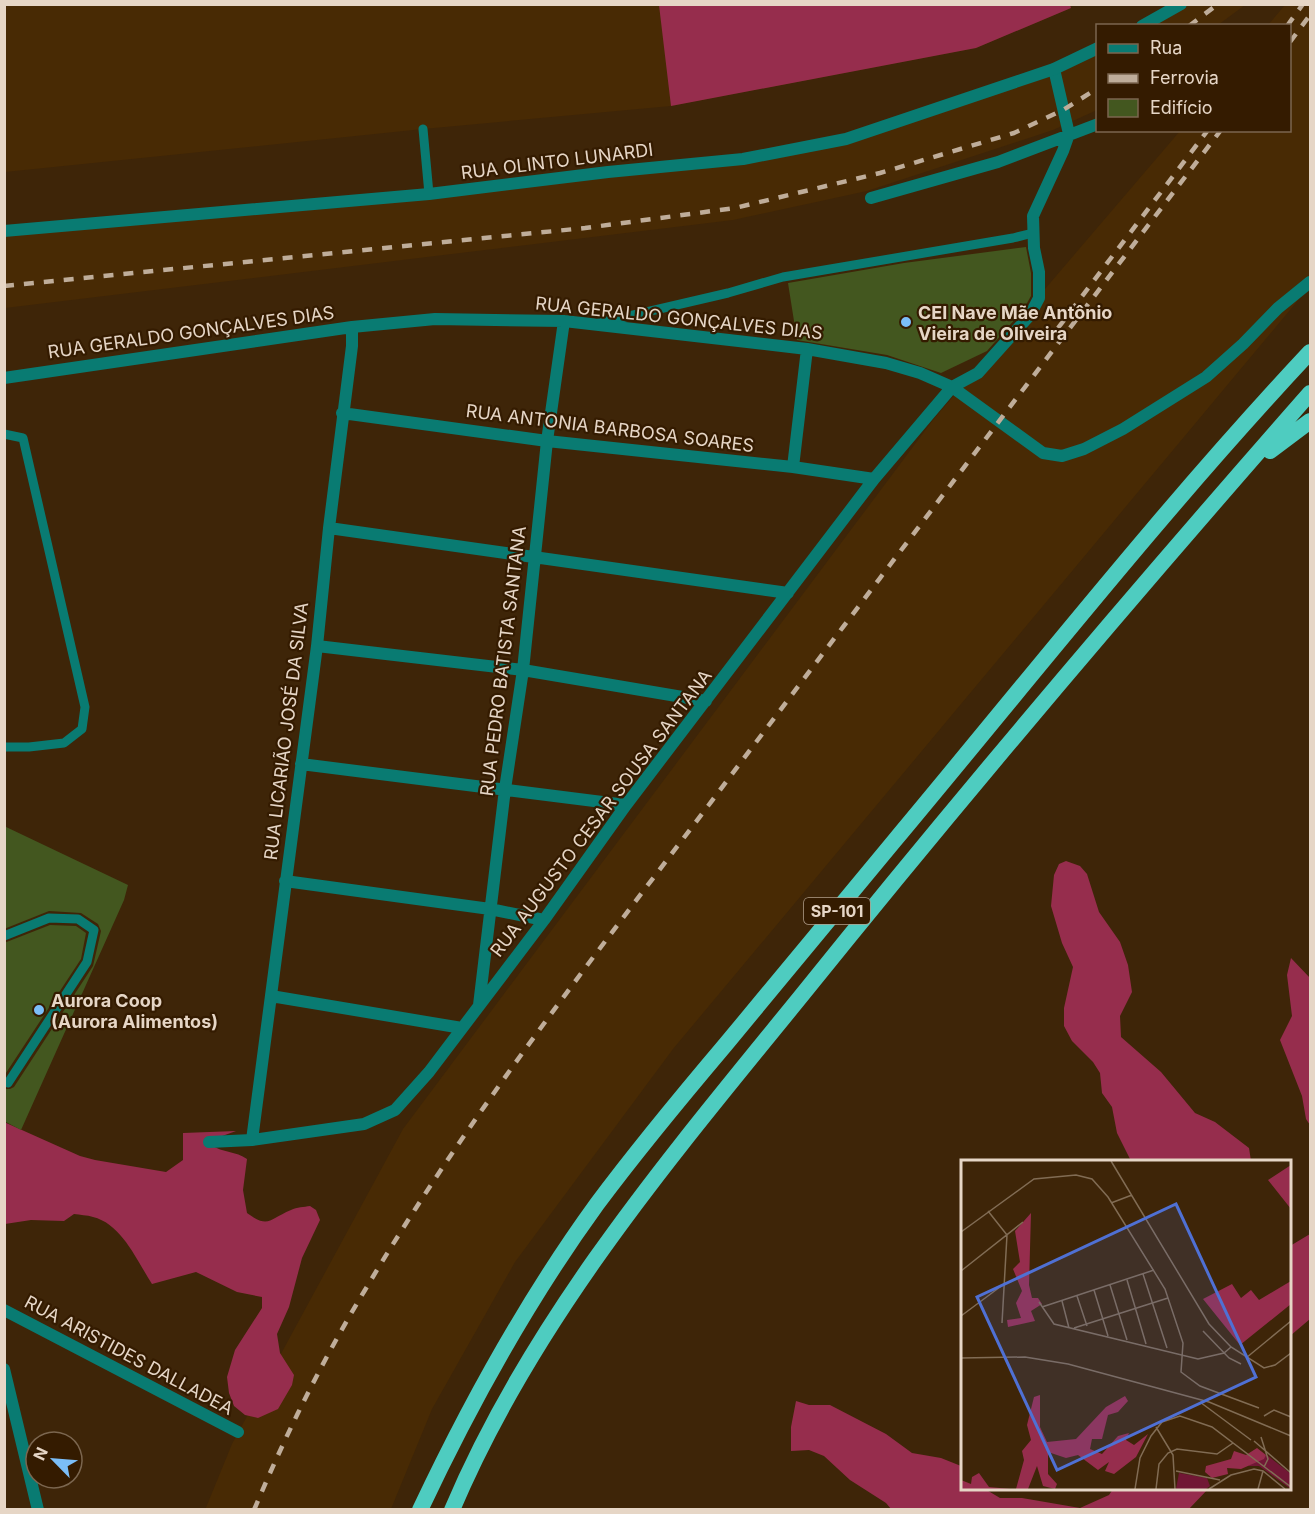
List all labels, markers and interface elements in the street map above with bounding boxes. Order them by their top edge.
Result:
legend [1096,24,1291,132]
text: Rua [1150,37,1182,58]
text: Ferrovia [1150,67,1219,88]
text: Edifício [1150,97,1213,118]
street label: RUA OLINTO LUNARDI [460,139,654,183]
street label: RUA GERALDO GONÇALVES DIAS [534,292,824,344]
street label: RUA GERALDO GONÇALVES DIAS [46,301,336,363]
place label: CEI Nave Mãe Antônio Vieira de Oliveira [918,302,1112,344]
marker: CEI Nave Mãe Antônio Vieira de Oliveira [899,315,913,329]
street label: RUA ANTONIA BARBOSA SOARES [465,400,755,456]
street label: RUA PEDRO BATISTA SANTANA [476,525,530,797]
street label: RUA LICARIÃO JOSÉ DA SILVA [259,601,312,861]
street label: RUA AUGUSTO CESAR SOUSA SANTANA [486,665,716,961]
road number: SP-101 [804,898,870,924]
place label: Aurora Coop (Aurora Alimentos) [51,990,218,1032]
marker: Aurora Coop (Aurora Alimentos) [32,1003,46,1017]
inset map [961,1160,1291,1490]
street label: RUA ARISTIDES DALLADEA [21,1291,237,1419]
north arrow [24,1430,84,1490]
text: N [29,1444,52,1463]

